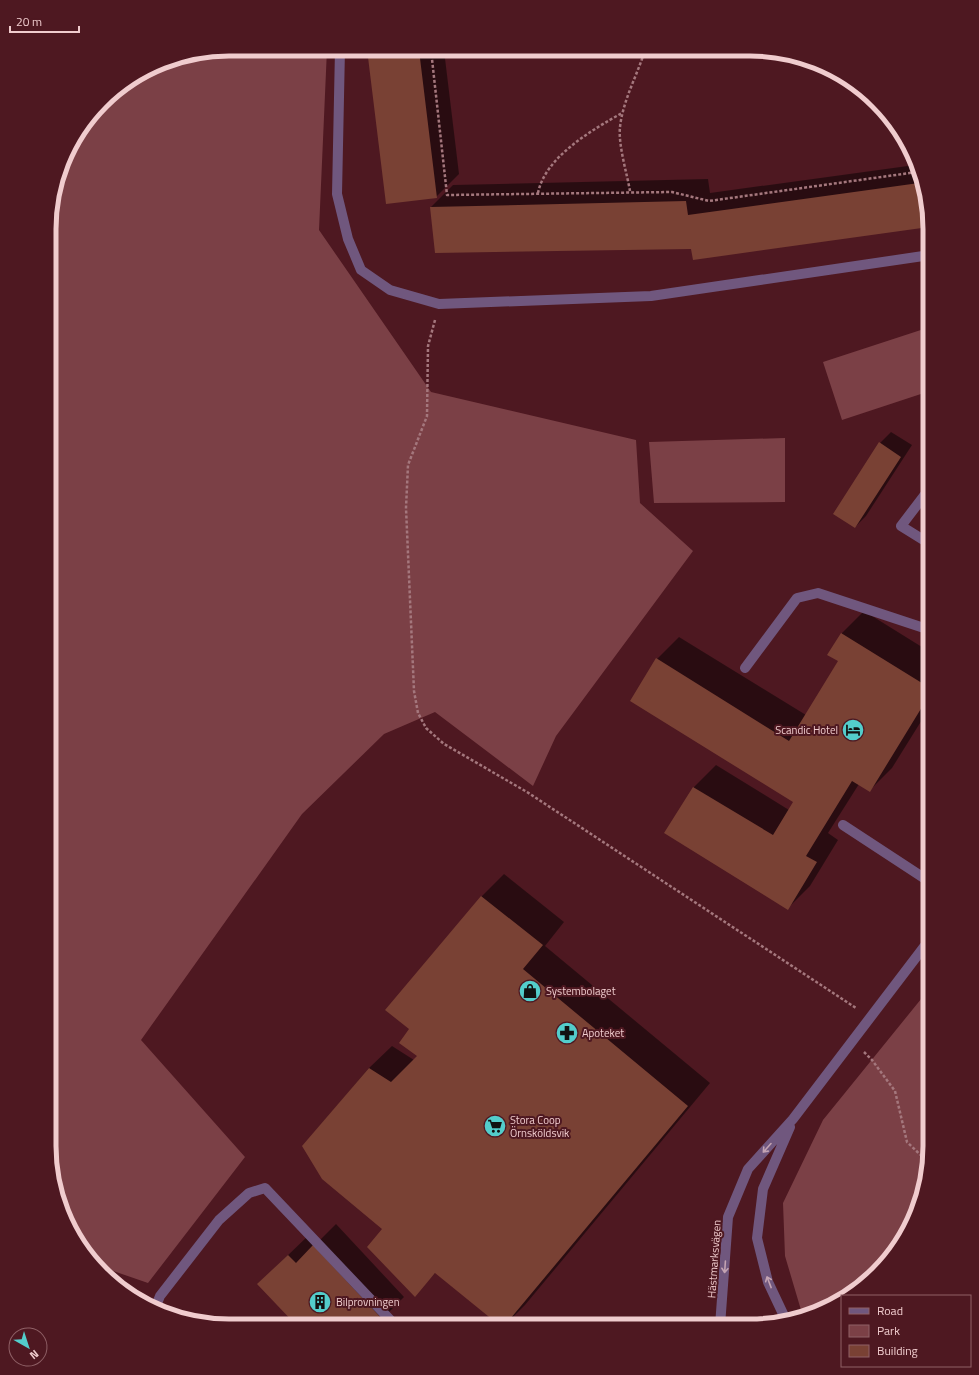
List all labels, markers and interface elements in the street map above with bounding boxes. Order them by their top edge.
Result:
scale bar [10,8,79,34]
text: 20 m [16,12,42,31]
hotel icon: Scandic Hotel [840,717,866,743]
place label: Scandic Hotel [775,722,838,738]
shop icon: Systembolaget [517,978,543,1004]
place label: Systembolaget [546,983,616,999]
pharmacy icon: Apoteket [554,1020,580,1046]
place label: Apoteket [582,1025,624,1041]
place label: Stora Coop Örnsköldsvik [510,1112,570,1141]
supermarket icon: Stora Coop Örnsköldsvik [482,1113,508,1139]
one-way arrow [762,1143,772,1153]
street label: Hästmarksvägen [703,1219,725,1299]
one-way arrow [721,1260,729,1273]
one-way arrow [764,1277,772,1289]
building icon: Bilprovningen [307,1289,333,1315]
place label: Bilprovningen [336,1294,400,1310]
legend [841,1295,971,1367]
text: Road [877,1301,903,1320]
text: Park [877,1321,900,1340]
north arrow [8,1327,48,1367]
text: Building [877,1341,918,1360]
text: N [26,1346,42,1363]

